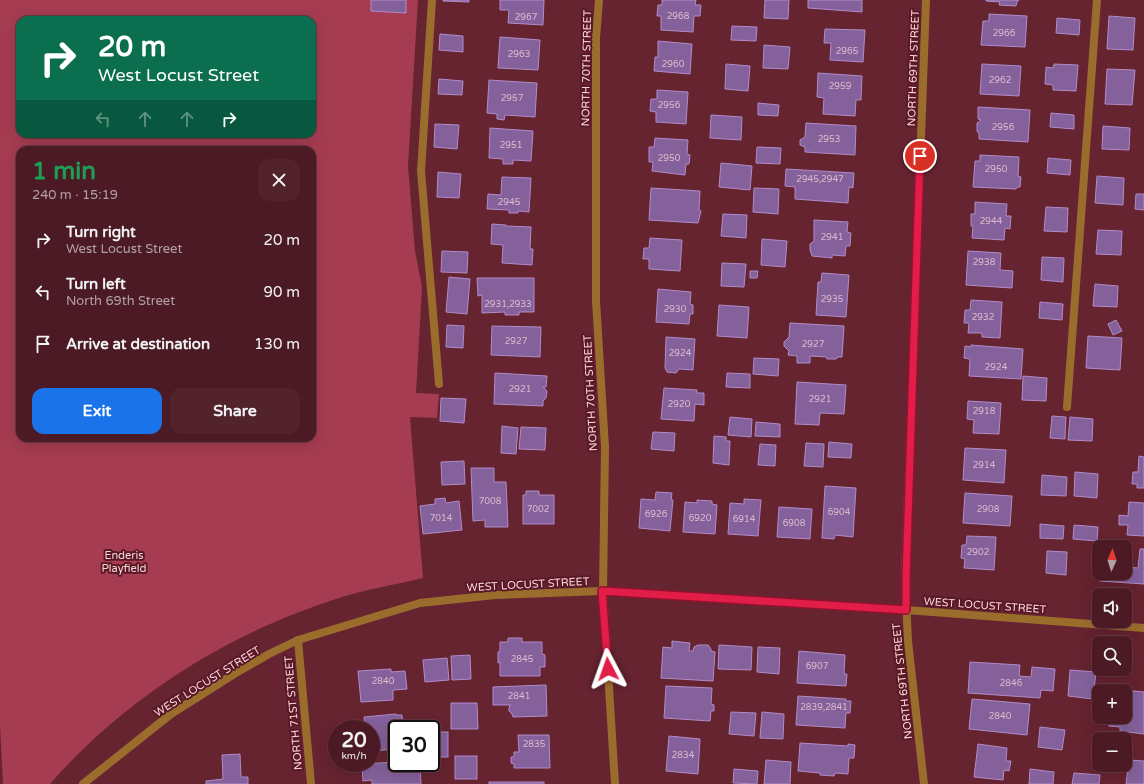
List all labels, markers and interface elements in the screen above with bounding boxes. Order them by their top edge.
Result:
street label: NORTH 70TH STREET [579,9,594,127]
street label: NORTH 69TH STREET [905,9,922,127]
house number: 2968 [667,11,690,22]
house number: 2967 [515,12,538,23]
house number: 2966 [993,28,1016,39]
text: 20 m [98,30,166,64]
icon: right [32,32,84,84]
house number: 2965 [836,46,859,57]
house number: 2963 [508,49,530,60]
house number: 2960 [662,59,685,70]
text: West Locust Street [98,64,259,86]
house number: 2962 [989,75,1011,86]
house number: 2959 [829,81,852,92]
house number: 2957 [501,93,524,104]
house number: 2956 [658,100,681,111]
icon: left [92,108,114,130]
icon: ahead [134,108,156,130]
icon: ahead [176,108,198,130]
icon: right [218,108,240,130]
house number: 2956 [992,122,1015,133]
house number: 2953 [818,134,840,145]
pin [903,139,937,173]
house number: 2951 [500,140,522,151]
icon: arrive [909,145,931,167]
house number: 2950 [658,153,681,164]
text: 1 min [32,157,96,186]
button: close [258,159,300,201]
house number: 2950 [985,164,1008,175]
house number: 2945,2947 [796,174,844,185]
text: 240 m · 15:19 [32,187,118,203]
house number: 2945 [498,197,521,208]
house number: 2944 [980,216,1003,227]
text: Turn right [66,223,136,241]
icon: right [32,229,54,251]
text: 20 m [263,231,300,249]
house number: 2941 [821,232,843,243]
text: West Locust Street [66,241,182,257]
house number: 2938 [973,257,996,268]
text: Turn left [66,275,126,293]
icon: left [32,281,54,303]
text: 90 m [263,283,300,301]
text: North 69th Street [66,293,175,309]
house number: 2935 [821,294,844,305]
house number: 2931,2933 [484,299,532,310]
house number: 2930 [664,304,687,315]
house number: 2932 [972,312,994,323]
icon: arrive [32,333,54,355]
street label: NORTH 70TH STREET [581,334,600,452]
text: Arrive at destination [66,335,210,353]
text: 130 m [254,335,300,353]
house number: 2927 [505,336,528,347]
house number: 2927 [802,339,825,350]
house number: 2924 [669,348,692,359]
house number: 2924 [985,362,1008,373]
house number: 2921 [509,384,531,395]
button: Exit [32,388,162,434]
button: Share [170,388,300,434]
house number: 2921 [809,394,831,405]
house number: 2920 [668,399,691,410]
house number: 2918 [973,406,996,417]
house number: 2914 [973,460,996,471]
house number: 7008 [479,496,502,507]
house number: 7002 [527,504,549,515]
house number: 2908 [977,504,1000,515]
house number: 6904 [828,507,851,518]
house number: 6926 [645,509,668,520]
house number: 7014 [430,513,453,524]
house number: 6920 [689,513,712,524]
house number: 6914 [733,514,756,525]
house number: 6908 [783,518,806,529]
north arrow [1092,540,1132,580]
map controls [1092,540,1132,772]
house number: 2902 [967,547,989,558]
park label: Enderis Playfield [102,549,147,575]
street label: WEST LOCUST STREET [466,575,590,594]
button: sound [1092,588,1132,628]
street label: WEST LOCUST STREET [923,595,1047,616]
street label: NORTH 69TH STREET [890,622,915,740]
button: search [1092,636,1132,676]
street label: WEST LOCUST STREET [152,643,263,719]
position arrow [587,648,629,690]
house number: 2845 [511,654,534,665]
street label: NORTH 71ST STREET [282,655,305,771]
house number: 6907 [806,661,829,672]
house number: 2840 [372,676,395,687]
house number: 2846 [1000,678,1023,689]
button: + [1092,684,1132,724]
house number: 2841 [508,691,530,702]
house number: 2839,2841 [800,702,848,713]
house number: 2840 [989,711,1012,722]
speed limit sign: 30 [388,720,440,772]
text: 20 [341,729,367,753]
button: − [1092,732,1132,772]
house number: 2835 [523,739,546,750]
text: km/h [341,750,367,762]
house number: 2834 [672,750,695,761]

